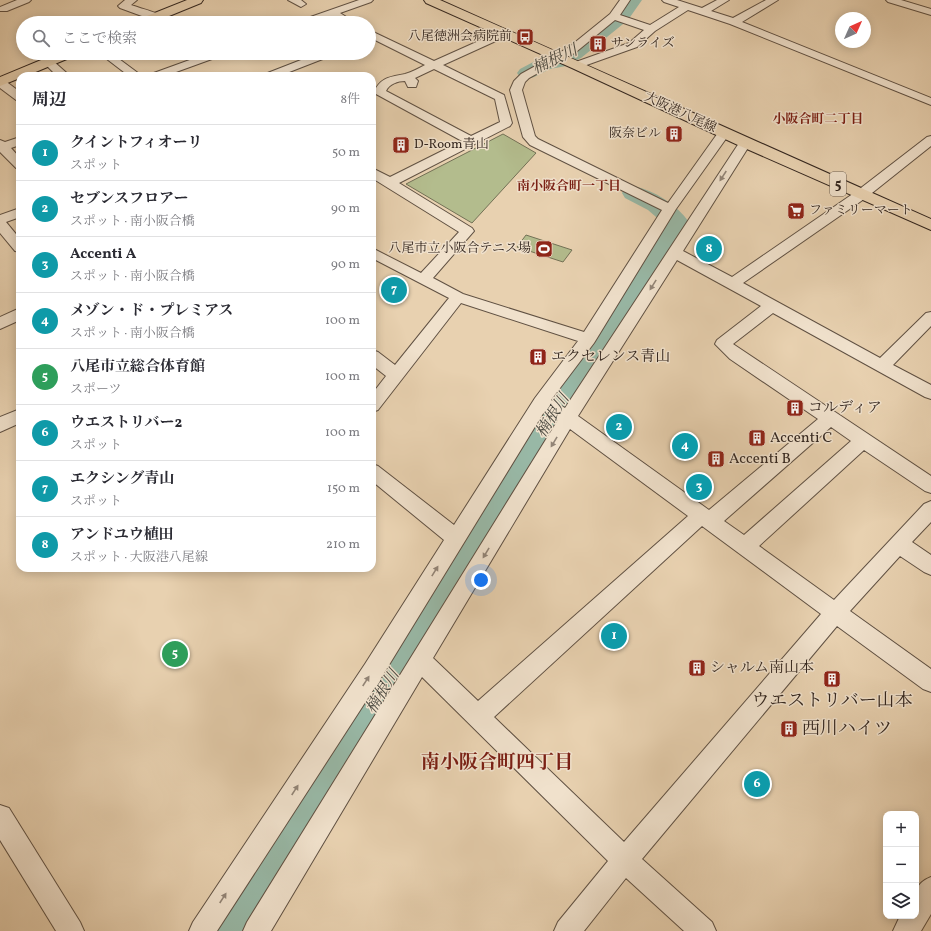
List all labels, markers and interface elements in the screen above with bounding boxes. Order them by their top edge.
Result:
north arrow [835,12,871,48]
search box [16,16,376,60]
icon: search [30,27,52,49]
bus stop icon: 八尾徳洲会病院前 [515,27,535,47]
place label: 八尾徳洲会病院前 [408,28,512,46]
text: ここで検索 [62,29,137,50]
building icon: サンライズ [588,34,608,54]
place label: サンライズ [611,35,675,53]
water label: 楠根川 [529,39,583,80]
street label: 大阪港八尾線 [641,88,719,138]
text: 周辺 [32,89,66,112]
text: 8件 [340,91,360,109]
district label: 小阪合町二丁目 [772,111,864,129]
building icon: 阪奈ビル [664,124,684,144]
place label: 阪奈ビル [609,125,661,143]
text: クイントフィオーリ [70,133,203,154]
building icon: D-Room青山 [391,135,411,155]
place label: D-Room青山 [414,136,489,154]
text: 1 [42,144,48,162]
text: 50 m [332,144,360,162]
text: スポット [70,157,122,175]
one-way arrow [720,170,727,181]
road number: 5 [830,172,846,196]
district label: 南小阪合町一丁目 [517,178,621,196]
text: セブンスフロアー [70,189,189,210]
text: 2 [42,200,48,218]
text: 90 m [331,200,360,218]
supermarket icon: ファミリーマート [786,201,806,221]
place label: ファミリーマート [809,202,913,220]
text: スポット · 南小阪合橋 [70,213,195,231]
pin: 8 [696,234,722,264]
sports icon: 八尾市立小阪合テニス場 [534,239,554,259]
place label: 八尾市立小阪合テニス場 [389,240,531,258]
text: Accenti A [70,244,136,265]
text: 3 [42,256,48,274]
text: 90 m [331,256,360,274]
text: スポット · 南小阪合橋 [70,268,195,286]
pin: 7 [381,275,407,305]
one-way arrow [649,280,657,290]
text: メゾン・ド・プレミアス [70,301,233,322]
text: 4 [41,312,49,330]
text: 100 m [325,312,360,330]
text: スポット · 南小阪合橋 [70,325,195,343]
building icon: エクセレンス青山 [528,347,548,367]
place label: エクセレンス青山 [551,347,670,368]
text: 八尾市立総合体育館 [70,357,205,378]
text: 5 [42,368,48,386]
text: 100 m [325,368,360,386]
text: スポーツ [70,381,121,399]
water label: 楠根川 [531,388,576,442]
building icon: コルディア [785,398,805,418]
place label: コルディア [808,398,882,419]
pin: 2 [606,412,632,442]
text: ウエストリバー2 [70,413,182,434]
text: 6 [41,424,49,442]
text: 100 m [325,424,360,442]
building icon: Accenti C [747,428,767,448]
place label: Accenti C [770,428,833,449]
pin: 4 [672,431,698,461]
one-way arrow [550,436,557,448]
text: スポット [70,437,122,455]
building icon: Accenti B [706,449,726,469]
place label: Accenti B [729,449,791,470]
text: エクシング青山 [70,469,174,490]
pin: 3 [686,472,712,502]
text: 7 [42,480,48,498]
text: 150 m [327,480,360,498]
text: スポット [70,493,122,511]
text: アンドユウ植田 [70,525,174,546]
text: 8 [41,536,49,554]
text: 210 m [326,536,360,554]
one-way arrow [483,547,490,559]
text: スポット · 大阪港八尾線 [70,549,208,567]
one-way arrow [432,565,439,577]
your location [471,570,491,590]
pin: 1 [601,621,627,651]
pin: 5 [162,639,188,669]
building icon: シャルム南山本 [687,658,707,678]
place label: シャルム南山本 [710,658,814,679]
water label: 楠根川 [361,664,406,718]
building icon: ウエストリバー山本 [822,669,842,689]
one-way arrow [362,676,370,686]
place label: ウエストリバー山本 [751,689,913,714]
place label: 西川ハイツ [802,717,892,742]
building icon: 西川ハイツ [779,719,799,739]
district label: 南小阪合町四丁目 [421,750,573,776]
pin: 6 [744,769,770,799]
one-way arrow [291,785,299,795]
map controls [883,811,919,919]
button: + [883,811,919,847]
button: − [883,847,919,883]
button: layers [883,883,919,919]
one-way arrow [220,893,227,904]

